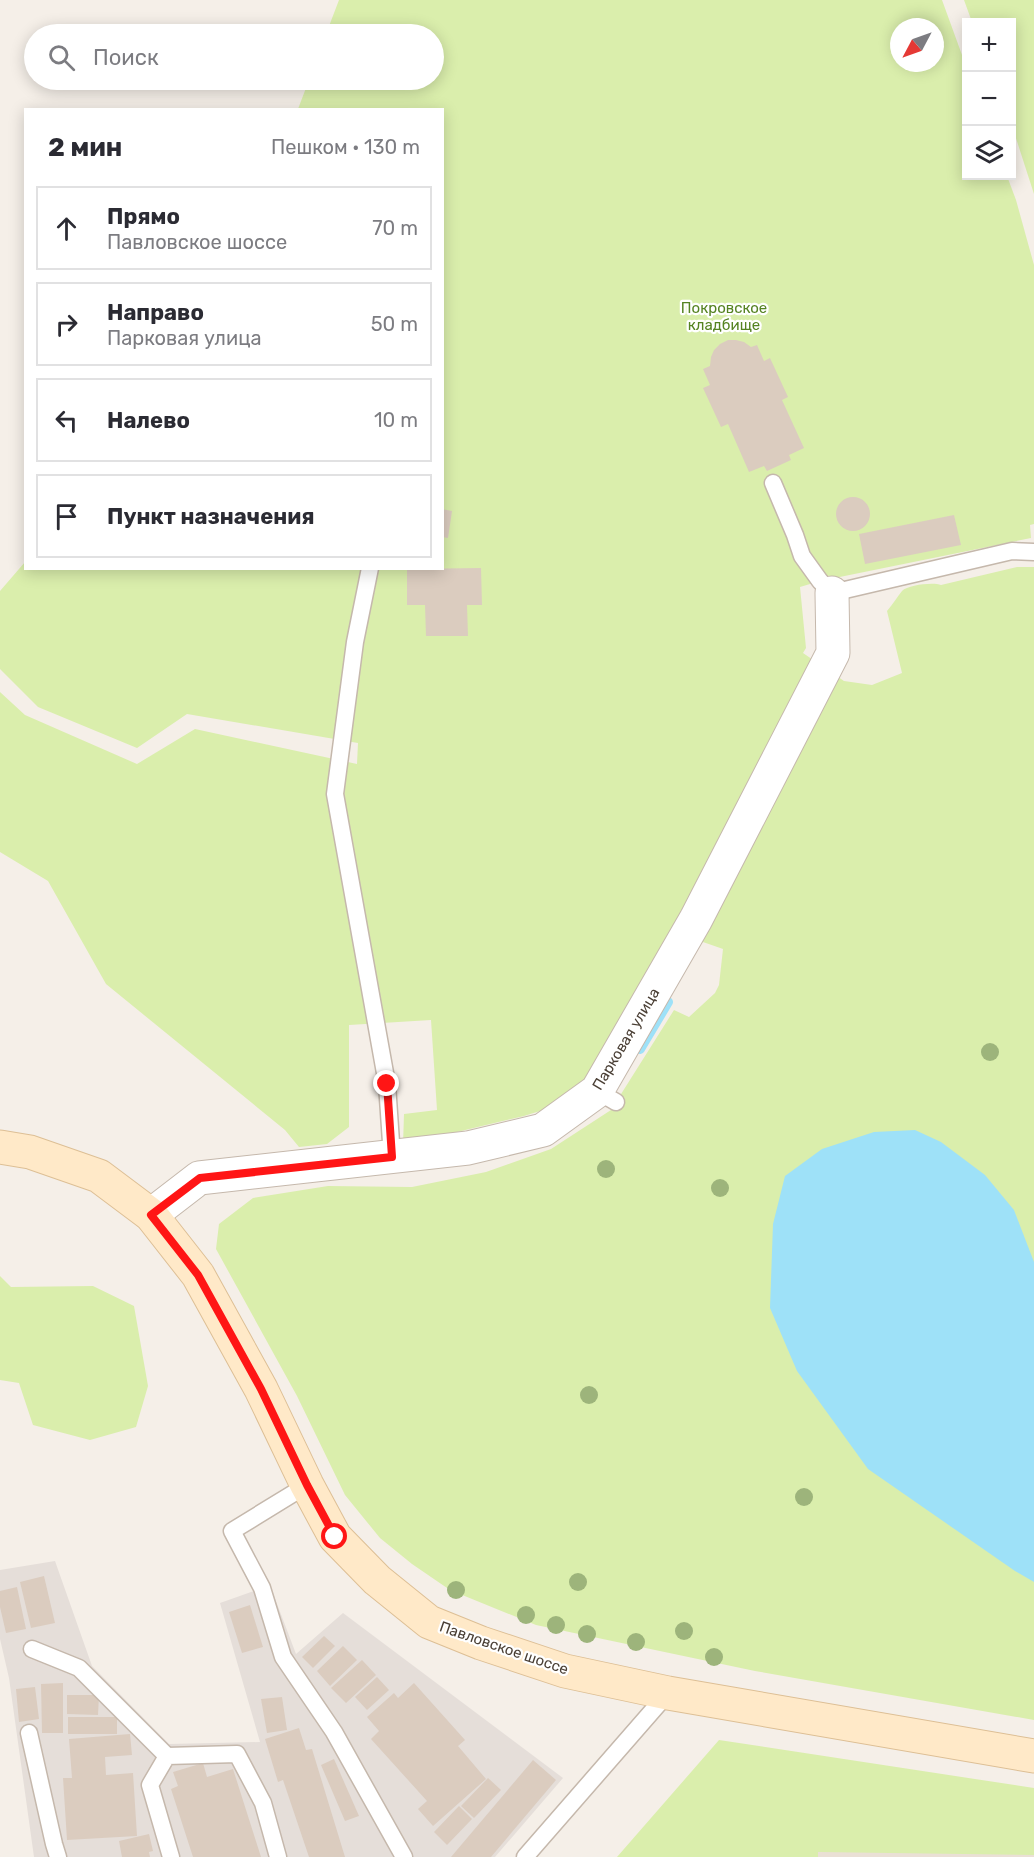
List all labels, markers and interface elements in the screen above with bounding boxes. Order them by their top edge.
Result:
north arrow [890,18,944,72]
map controls [962,18,1016,180]
button: + [962,18,1016,72]
search box [24,24,444,90]
icon: search [45,41,78,74]
text: Поиск [93,44,159,71]
button: − [962,72,1016,126]
button: layers [962,126,1016,180]
text: 2 мин [48,132,122,163]
text: Пешком · 130 m [271,135,420,159]
text: Прямо [107,203,180,230]
icon: ahead [50,212,83,245]
text: 70 m [372,216,418,240]
text: Павловское шоссе [107,230,287,254]
text: Направо [107,299,204,326]
park label: Покровское кладбище [681,299,767,334]
icon: right [50,308,83,341]
text: 50 m [371,312,418,336]
text: Парковая улица [107,326,262,350]
icon: left [50,404,83,437]
text: Налево [107,407,190,434]
text: 10 m [374,408,418,432]
icon: arrive [50,500,83,533]
text: Пункт назначения [107,503,315,530]
street label: Парковая улица [588,985,664,1093]
route end [373,1070,399,1096]
route start [321,1523,347,1549]
street label: Павловское шоссе [437,1617,571,1679]

